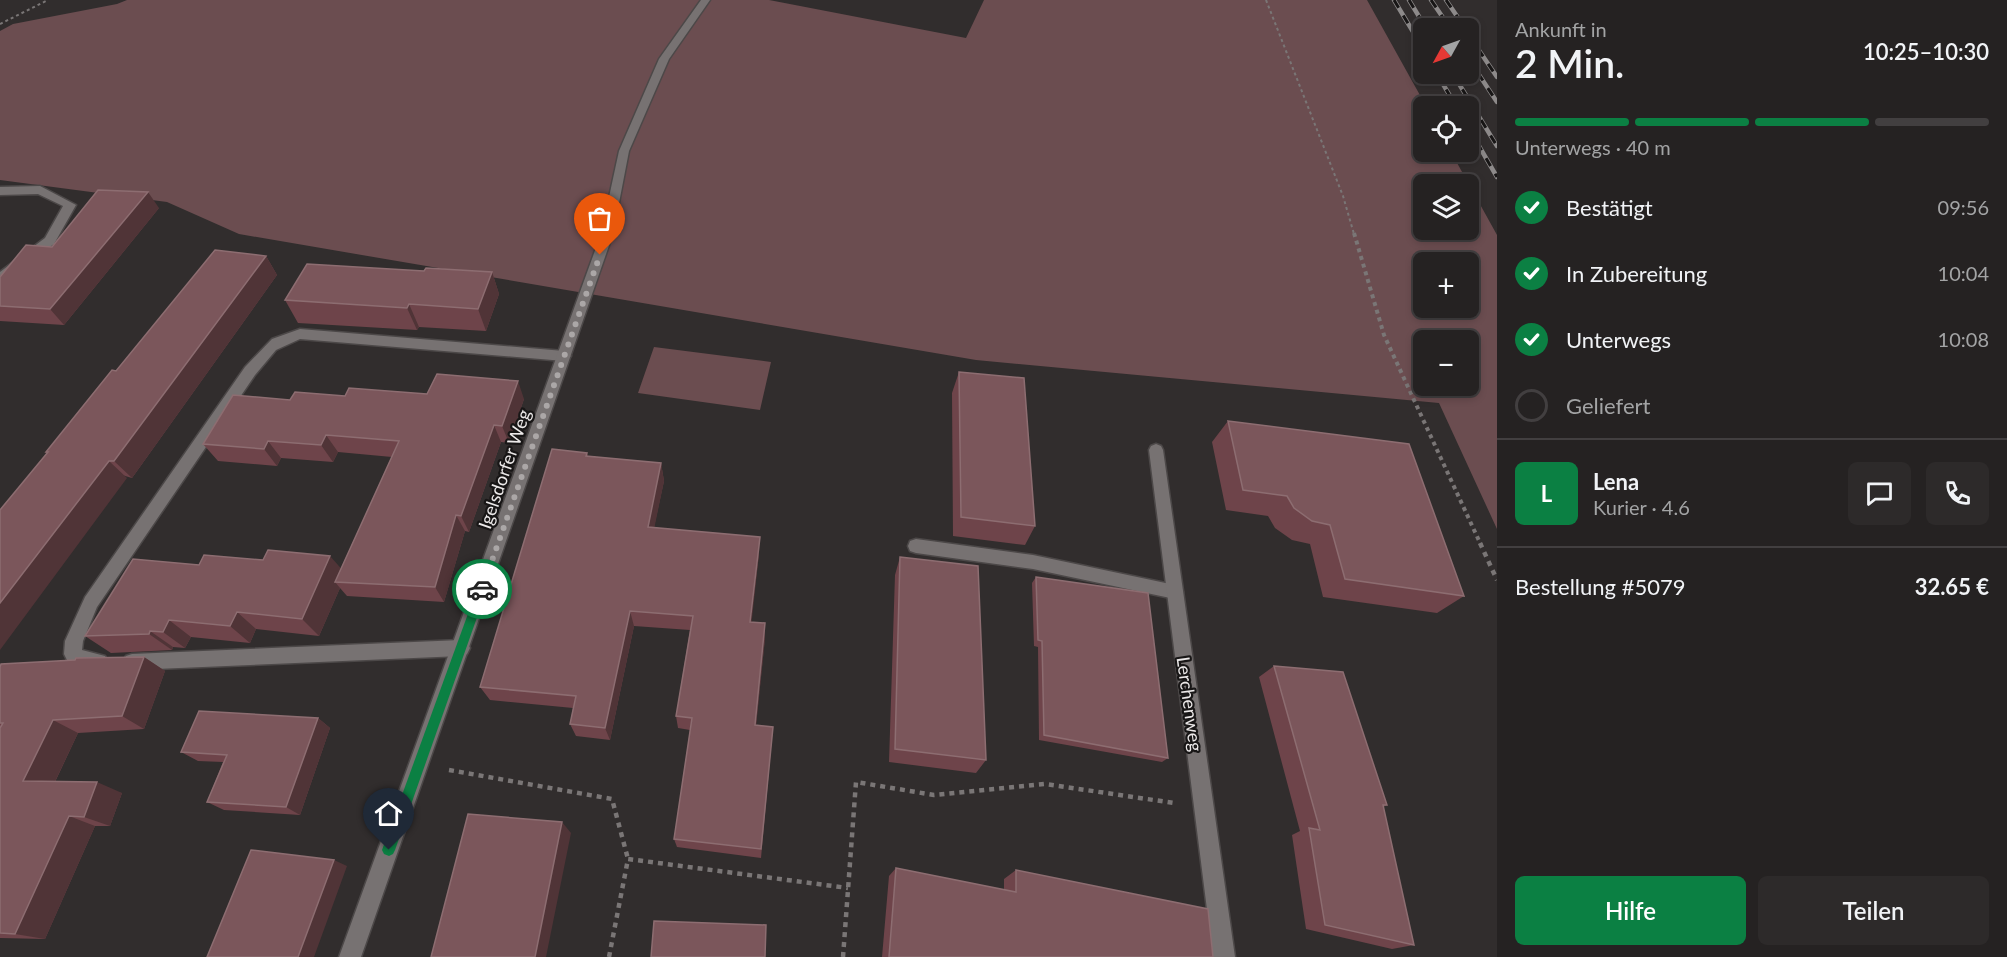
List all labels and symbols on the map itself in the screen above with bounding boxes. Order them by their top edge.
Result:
north arrow [1413,18,1479,84]
pin [574,193,625,255]
street label: Igelsdorfer Weg [473,406,535,532]
courier [452,559,512,619]
street label: Lerchenweg [1172,655,1208,753]
pin [363,788,414,850]

